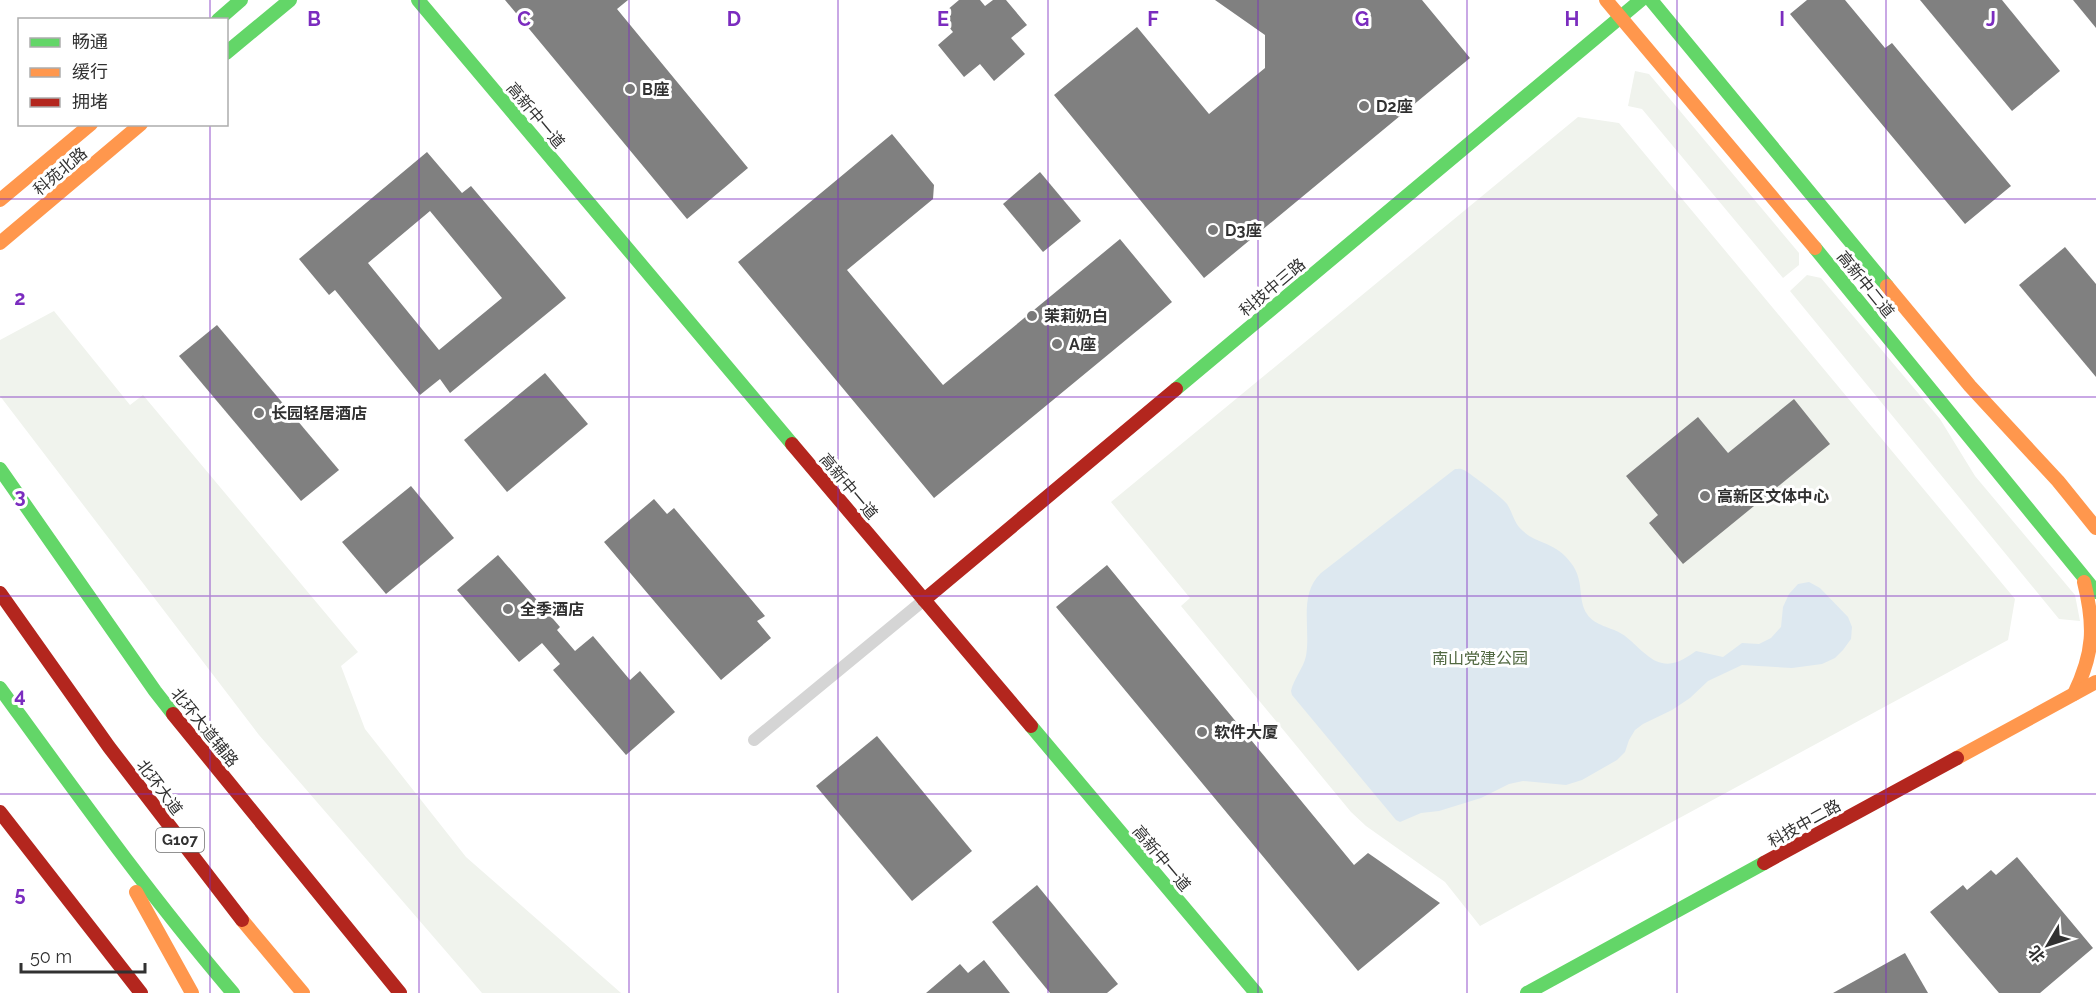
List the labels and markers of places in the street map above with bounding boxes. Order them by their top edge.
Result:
place label: B座 [642,80,669,99]
marker: B座 [623,82,637,96]
place label: D2座 [1376,97,1412,116]
marker: D2座 [1357,99,1371,113]
place label: D3座 [1225,221,1261,240]
marker: D3座 [1206,223,1220,237]
place label: 茉莉奶白 [1044,307,1108,326]
marker: 茉莉奶白 [1025,309,1039,323]
place label: A座 [1069,335,1096,354]
marker: A座 [1050,337,1064,351]
place label: 长园轻居酒店 [271,404,367,423]
marker: 长园轻居酒店 [252,406,266,420]
place label: 高新区文体中心 [1717,487,1829,506]
marker: 高新区文体中心 [1698,489,1712,503]
place label: 全季酒店 [520,600,584,619]
marker: 全季酒店 [501,602,515,616]
place label: 软件大厦 [1214,723,1278,742]
marker: 软件大厦 [1195,725,1209,739]

